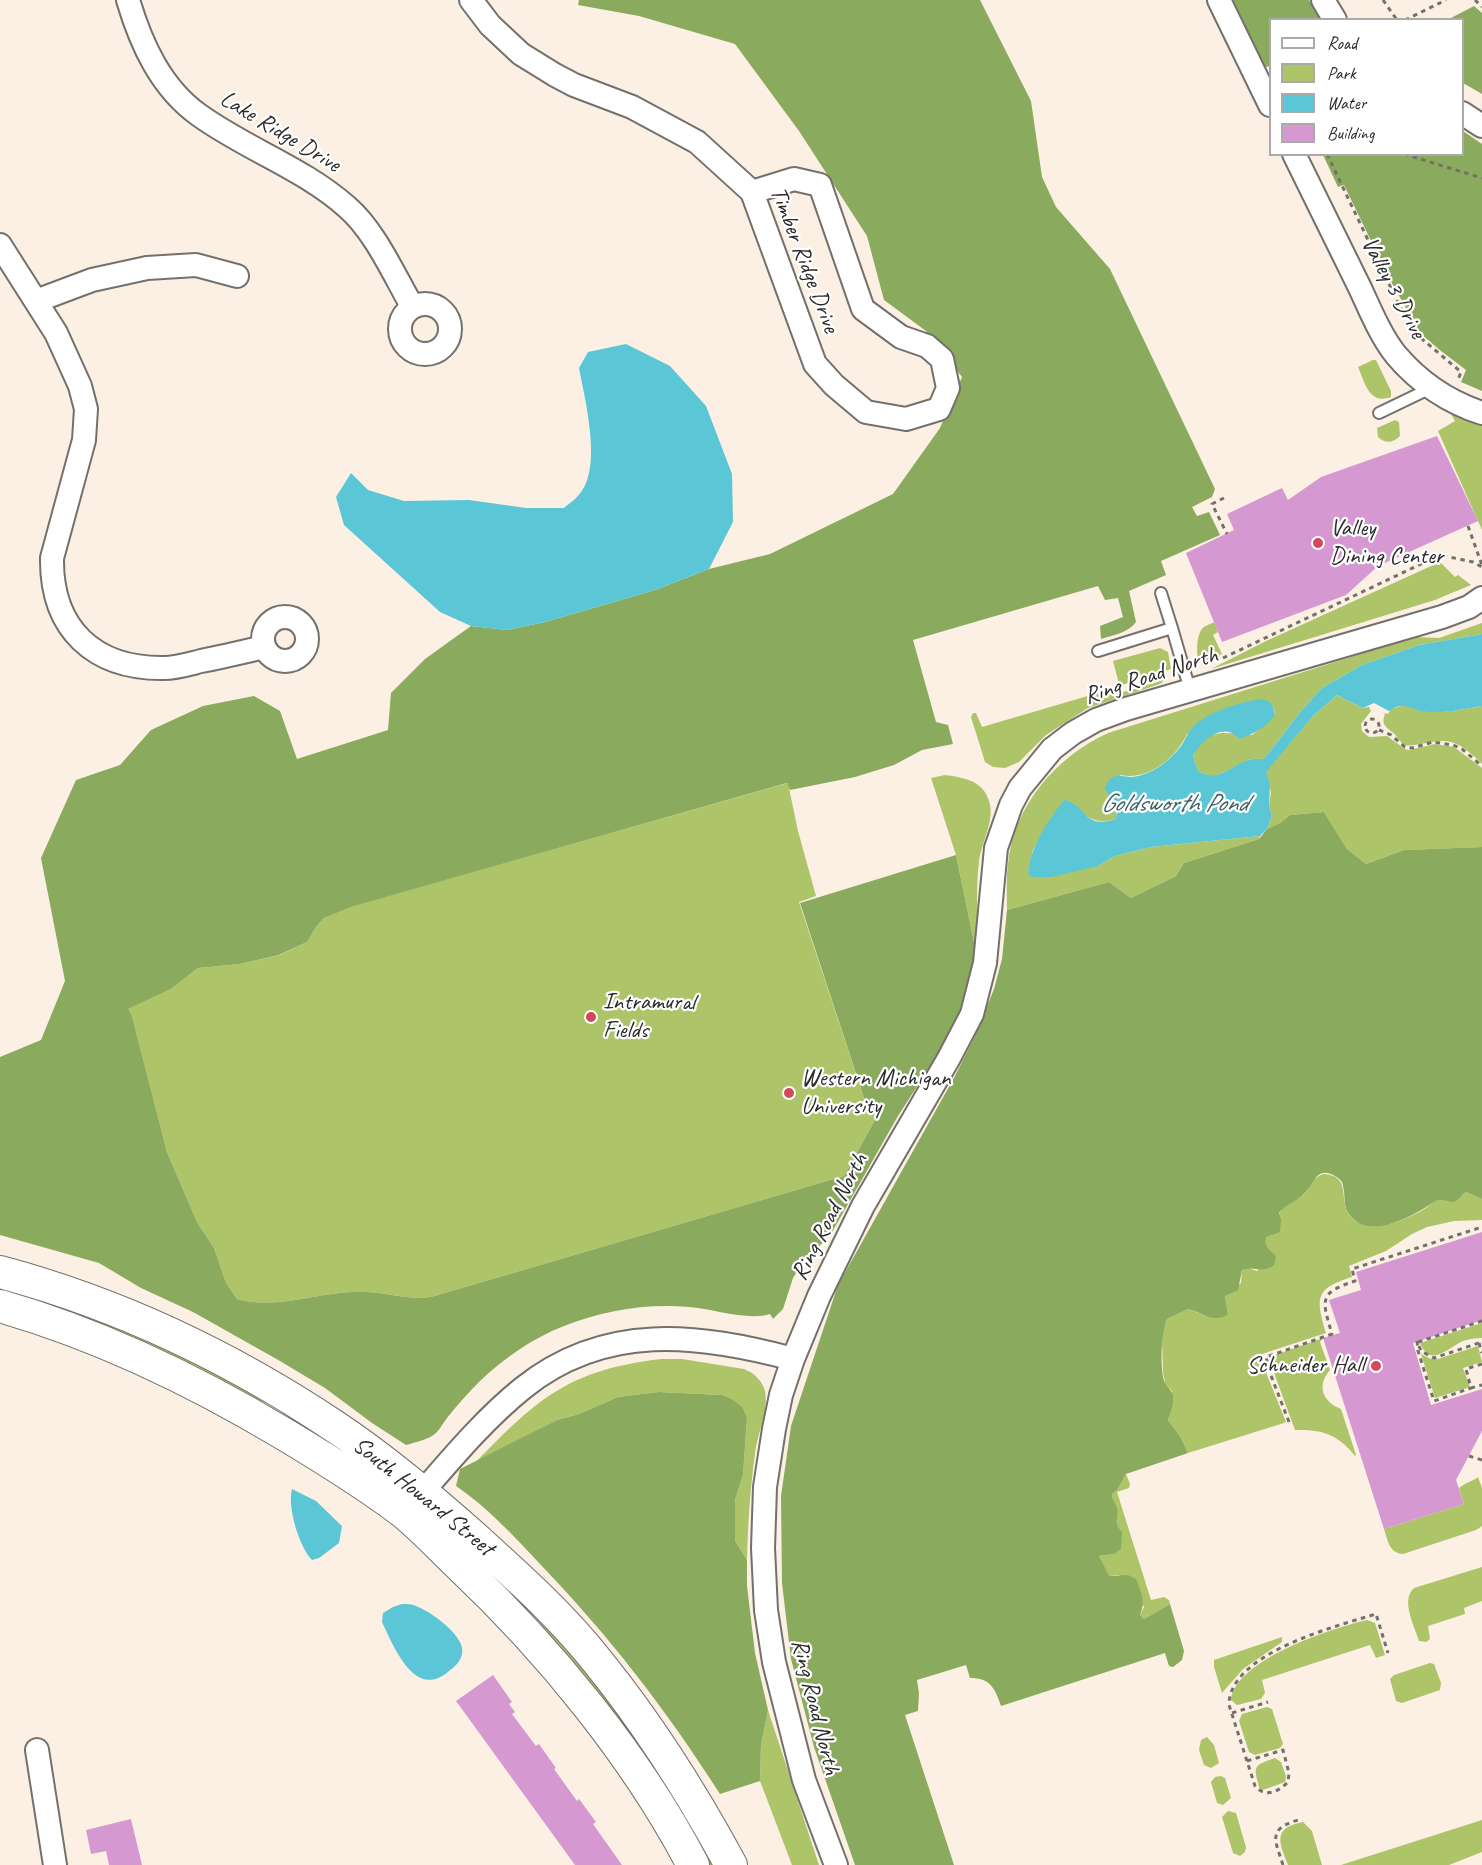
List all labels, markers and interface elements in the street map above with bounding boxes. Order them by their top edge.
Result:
legend [1269,18,1464,156]
text: Road [1327,32,1357,54]
text: Park [1327,62,1356,84]
street label: Lake Ridge Drive [215,85,345,179]
text: Water [1327,92,1366,114]
text: Building [1327,122,1374,144]
street label: Timber Ridge Drive [763,183,845,337]
street label: Valley 3 Drive [1354,232,1432,344]
place label: Valley Dining Center [1330,515,1443,571]
marker: Valley Dining Center [1311,536,1325,550]
street label: Ring Road North [1081,641,1221,711]
water label: Goldsworth Pond [1101,788,1247,820]
place label: Intramural Fields [603,989,695,1045]
marker: Intramural Fields [584,1010,598,1024]
place label: Western Michigan University [801,1065,951,1121]
marker: Western Michigan University [782,1086,796,1100]
street label: Ring Road North [786,1149,874,1285]
place label: Schneider Hall [1247,1352,1364,1380]
marker: Schneider Hall [1369,1359,1383,1373]
street label: South Howard Street [347,1431,499,1563]
street label: Ring Road North [784,1636,846,1778]

